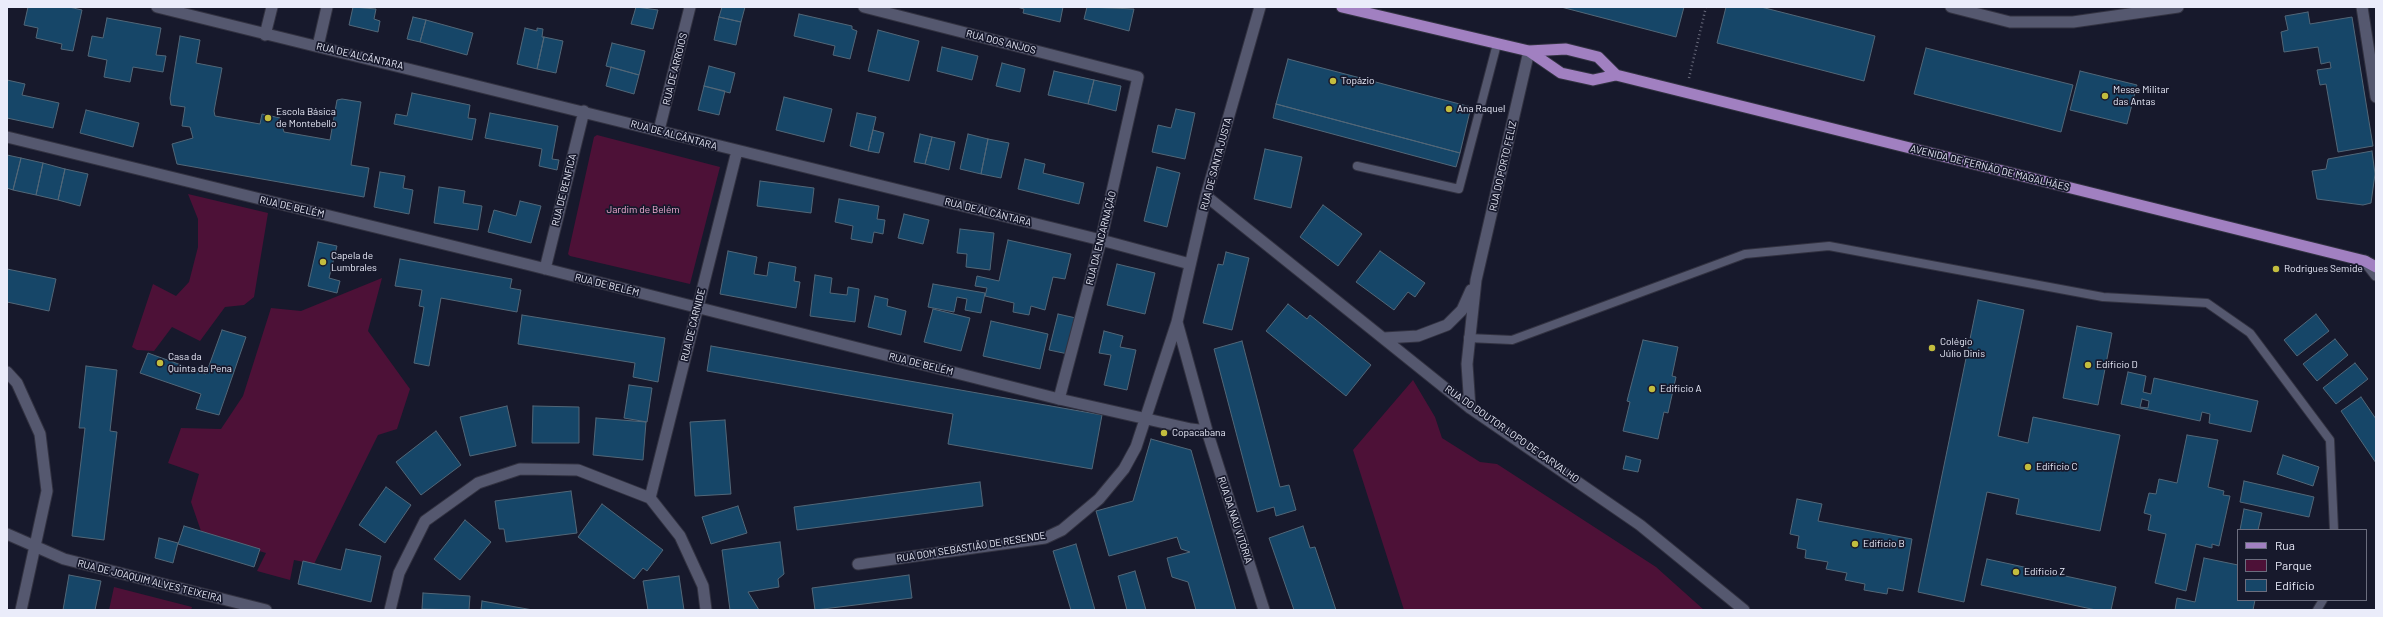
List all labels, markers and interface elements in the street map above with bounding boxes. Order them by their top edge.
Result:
street label: RUA DOS ANJOS [965,28,1037,56]
street label: RUA DE ARROIOS [660,32,690,106]
street label: RUA DE ALCÂNTARA [315,40,405,72]
place label: Topázio [1341,75,1375,87]
marker: Topázio [1328,76,1338,86]
place label: Messe Militar das Antas [2113,84,2169,108]
marker: Messe Militar das Antas [2100,91,2110,101]
place label: Ana Raquel [1457,103,1505,115]
marker: Ana Raquel [1444,104,1454,114]
place label: Escola Básica de Montebello [276,106,336,130]
marker: Escola Básica de Montebello [263,113,273,123]
street label: RUA DE SANTA JUSTA [1198,116,1234,212]
street label: RUA DE ALCÂNTARA [629,118,719,152]
street label: RUA DO PORTO FELIZ [1487,120,1519,212]
street label: AVENIDA DE FERNÃO DE MAGALHÃES [1909,142,2071,194]
street label: RUA DE BENFICA [549,153,579,227]
street label: RUA DA ENCARNAÇÃO [1083,190,1119,286]
street label: RUA DE BELÉM [258,194,326,220]
street label: RUA DE ALCÂNTARA [943,195,1033,229]
park label: Jardim de Belém [606,204,680,216]
place label: Capela de Lumbrales [331,250,377,274]
marker: Capela de Lumbrales [318,257,328,267]
place label: Rodrigues Semide [2284,263,2363,275]
marker: Rodrigues Semide [2271,264,2281,274]
street label: RUA DE BELÉM [574,271,640,299]
street label: RUA DE CARNIDE [678,287,708,363]
place label: Colégio Júlio Dinis [1940,336,1985,360]
marker: Colégio Júlio Dinis [1927,343,1937,353]
street label: RUA DE BELÉM [888,350,954,378]
place label: Casa da Quinta da Pena [168,351,232,374]
marker: Casa da Quinta da Pena [155,358,165,368]
place label: Edificio D [2096,359,2138,371]
marker: Edificio D [2083,360,2093,370]
street label: RUA DO DOUTOR LOPO DE CARVALHO [1443,383,1581,485]
place label: Edificio A [1660,383,1701,395]
marker: Edificio A [1647,384,1657,394]
place label: Copacabana [1172,427,1226,439]
marker: Copacabana [1159,428,1169,438]
place label: Edificio C [2036,461,2077,473]
marker: Edificio C [2023,462,2033,472]
street label: RUA DA NAU VITÓRIA [1215,475,1255,565]
street label: RUA DOM SEBASTIÃO DE RESENDE [896,529,1046,565]
legend [2237,529,2367,601]
place label: Edificio B [1863,538,1905,550]
text: Rua [2275,538,2295,552]
marker: Edificio B [1850,539,1860,549]
street label: RUA DE JOAQUIM ALVES TEIXEIRA [76,557,224,605]
text: Parque [2275,558,2312,572]
place label: Edificio Z [2024,566,2065,578]
marker: Edificio Z [2011,567,2021,577]
text: Edifício [2275,578,2315,592]

